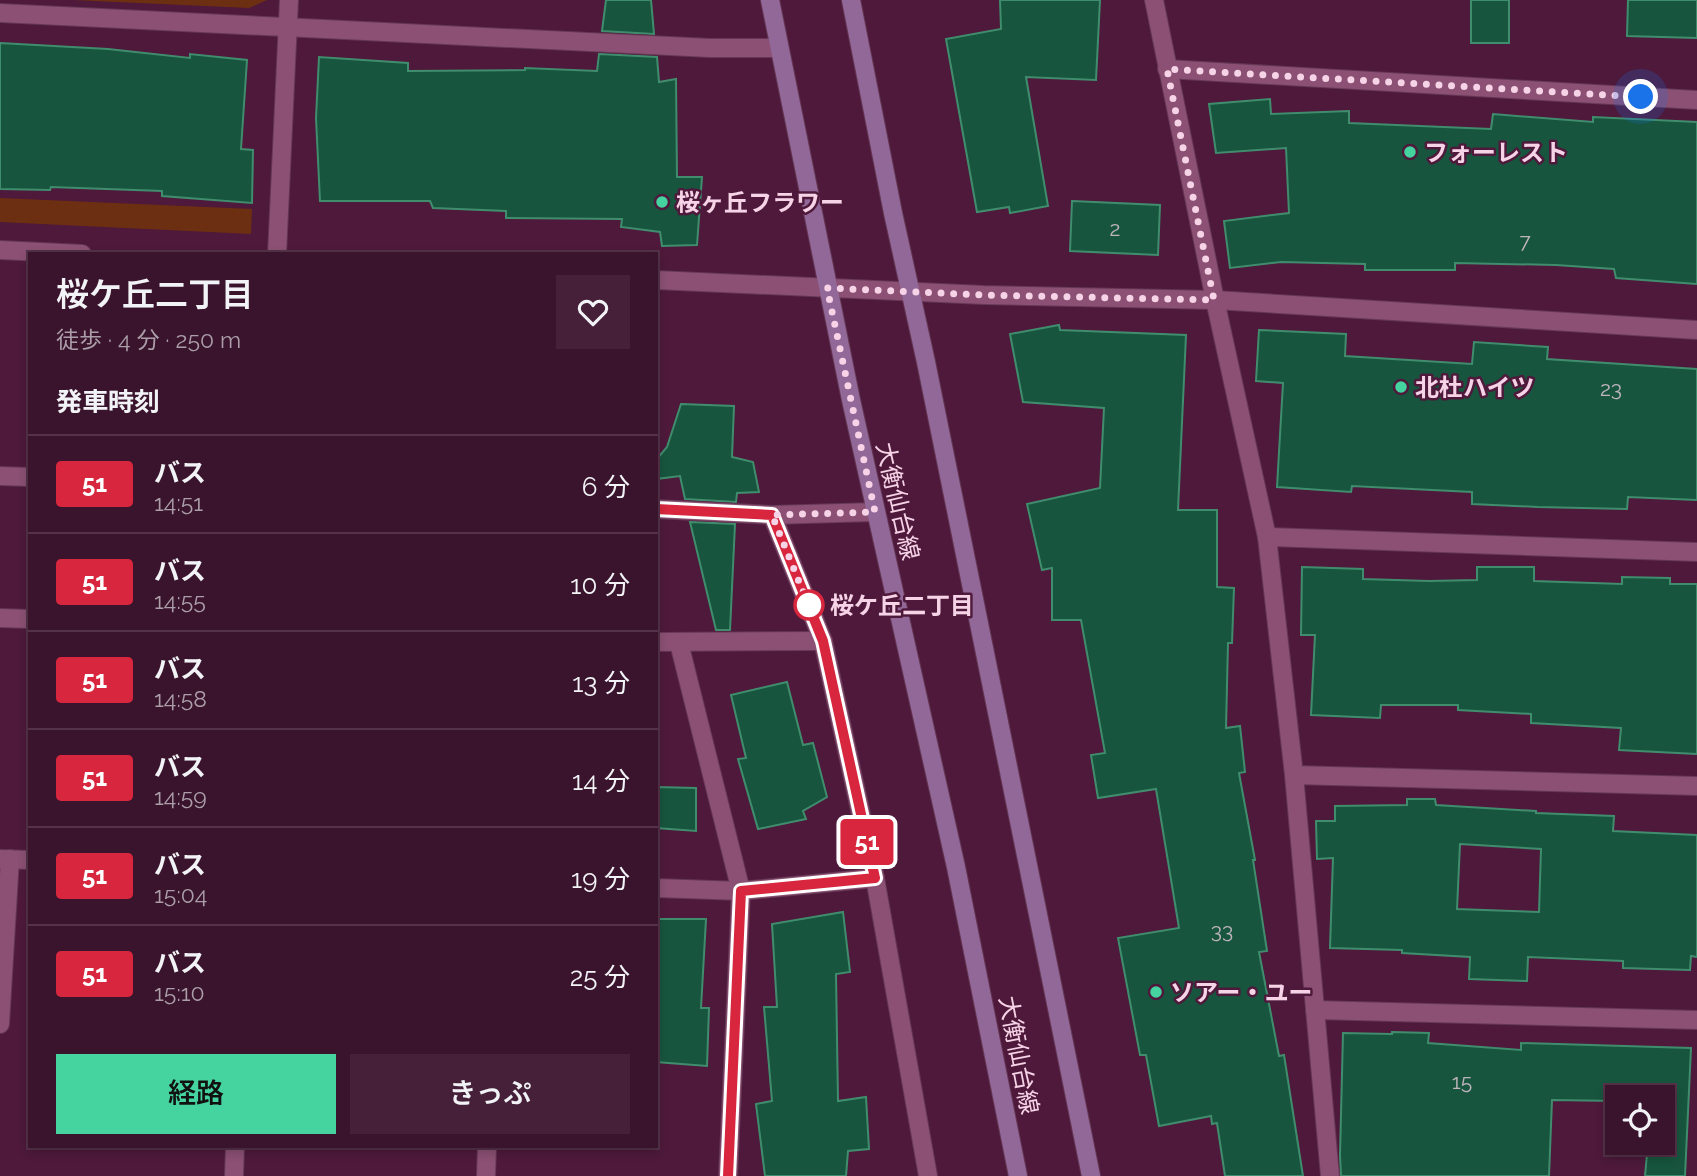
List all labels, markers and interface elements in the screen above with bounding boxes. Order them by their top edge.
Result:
your location [1623,79,1658,114]
place label: フォーレスト [1424,138,1568,167]
marker: フォーレスト [1402,144,1418,160]
place label: 桜ヶ丘フラワー [676,188,844,217]
marker: 桜ヶ丘フラワー [654,194,670,210]
house number: 2 [1110,216,1120,241]
house number: 7 [1519,228,1531,253]
text: 桜ケ丘二丁目 [56,275,254,314]
button: heart [556,275,630,349]
text: 徒歩 · 4 分 · 250 m [56,326,241,353]
place label: 北杜ハイツ [1415,373,1535,402]
house number: 23 [1600,376,1622,401]
marker: 北杜ハイツ [1393,379,1409,395]
text: 発車時刻 [56,387,160,417]
street label: 大衡仙台線 [870,439,926,563]
text: バス [154,458,206,488]
text: 51 [82,469,107,498]
text: 6 分 [582,472,630,502]
text: 14:51 [154,489,203,516]
text: バス [154,556,206,586]
text: 51 [82,567,107,596]
text: 10 分 [570,570,630,600]
text: 14:55 [154,587,206,614]
marker: 桜ケ丘二丁目 [794,590,824,620]
place label: 桜ケ丘二丁目 [830,591,974,620]
text: バス [154,654,206,684]
text: 51 [82,665,107,694]
text: 13 分 [572,668,630,698]
text: 14:58 [154,685,207,712]
text: バス [154,752,206,782]
text: 51 [82,763,107,792]
text: 14 分 [572,766,630,796]
text: 14:59 [154,783,207,810]
line badge: 51 [836,819,898,865]
text: 51 [854,827,880,856]
text: バス [154,850,206,880]
text: 51 [82,861,107,890]
text: 19 分 [571,864,630,894]
text: 15:04 [154,881,207,908]
house number: 33 [1211,918,1233,943]
text: バス [154,948,206,978]
text: 51 [82,959,107,988]
text: 25 分 [570,962,630,992]
place label: ソアー・ユー [1170,978,1313,1007]
text: 15:10 [154,979,205,1006]
marker: ソアー・ユー [1148,984,1164,1000]
street label: 大衡仙台線 [993,993,1045,1117]
button: 経路 [56,1054,336,1134]
button: きっぷ [350,1054,630,1134]
house number: 15 [1452,1069,1472,1094]
map controls [1605,1085,1675,1155]
button: locate [1605,1085,1675,1155]

